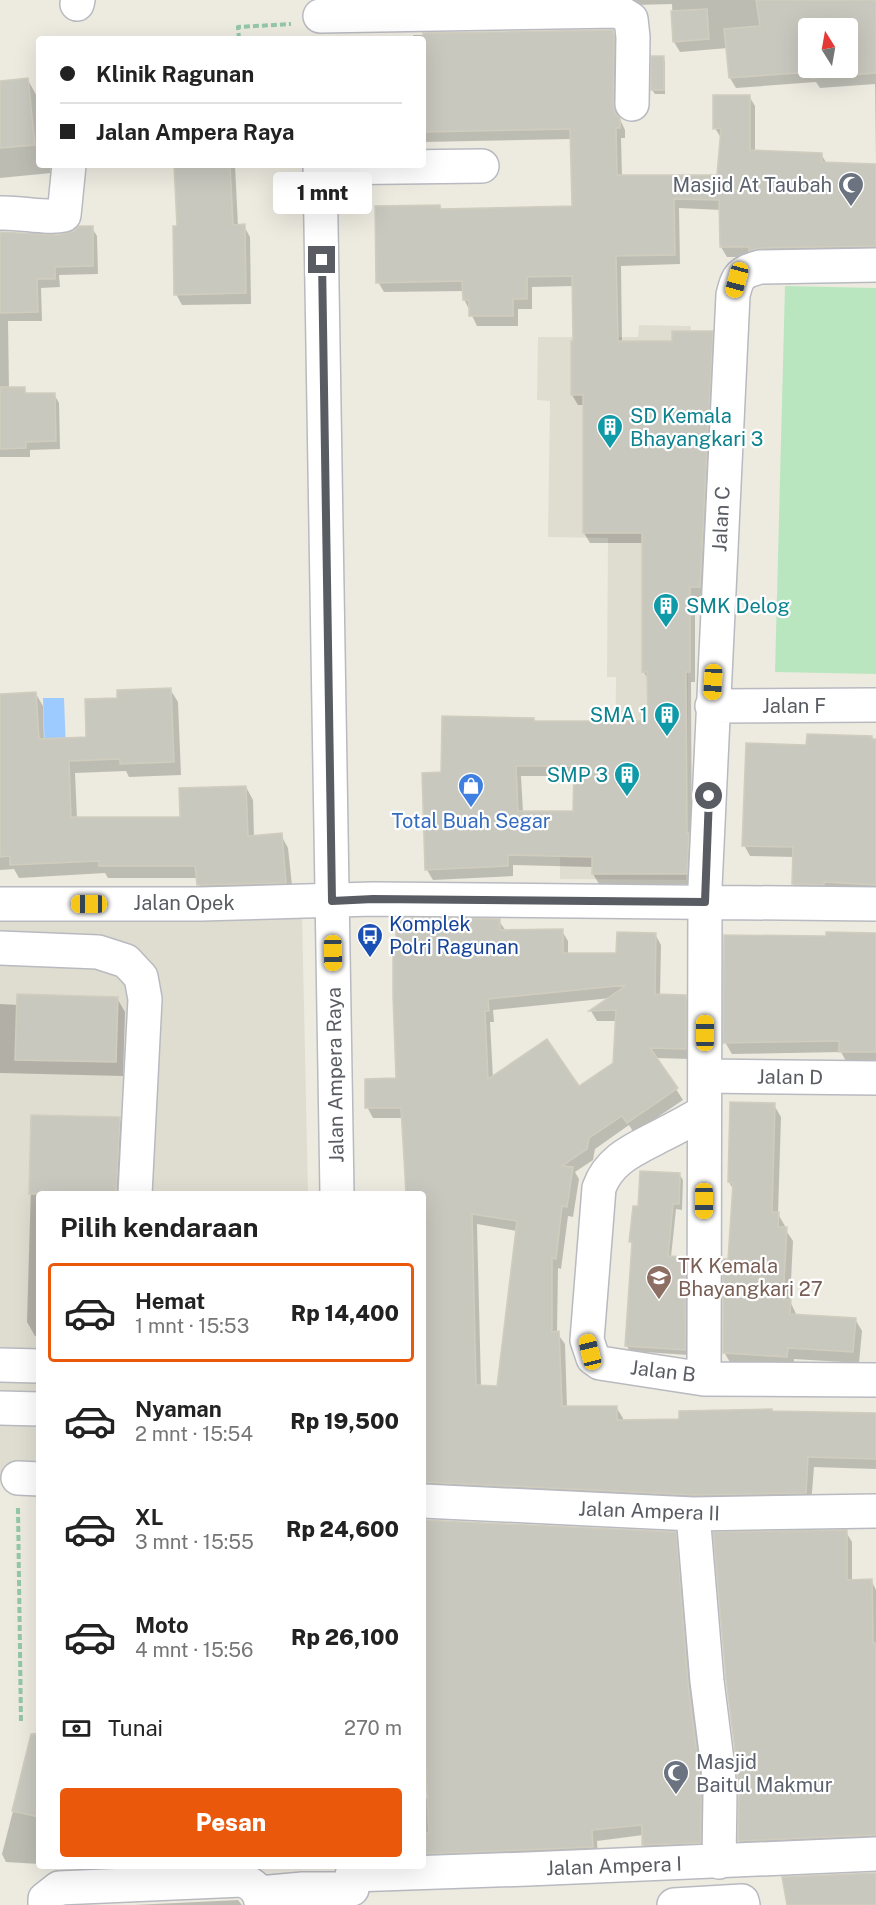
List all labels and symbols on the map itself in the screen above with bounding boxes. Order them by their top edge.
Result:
north arrow [798,18,858,78]
mosque icon: Masjid At Taubah [836,170,866,208]
callout: 1 mnt [272,173,372,215]
place label: Masjid At Taubah [673,173,832,197]
route end [308,246,335,273]
car [724,260,750,300]
place label: SD Kemala Bhayangkari 3 [630,404,763,451]
building icon: SD Kemala Bhayangkari 3 [595,412,625,450]
street label: Jalan C [707,485,735,553]
building icon: SMK Delog [651,591,681,629]
place label: SMK Delog [686,594,790,618]
car [703,664,723,700]
street label: Jalan F [762,694,826,718]
building icon: SMA 1 [652,700,682,738]
place label: SMA 1 [590,703,648,727]
building icon: SMP 3 [612,760,642,798]
place label: SMP 3 [547,763,608,787]
shop icon: Total Buah Segar [456,771,486,809]
route start [695,782,722,809]
place label: Total Buah Segar [391,809,551,833]
street label: Jalan Opek [133,891,235,915]
car [71,895,107,913]
place label: Komplek Polri Ragunan [389,912,519,959]
bus stop icon: Komplek Polri Ragunan [355,921,385,959]
car [324,935,342,971]
street label: Jalan Ampera Raya [321,987,349,1163]
car [696,1015,714,1051]
street label: Jalan D [757,1064,823,1090]
car [695,1183,713,1219]
place label: TK Kemala Bhayangkari 27 [678,1254,823,1301]
school or university icon: TK Kemala Bhayangkari 27 [644,1263,674,1301]
car [577,1332,603,1372]
street label: Jalan B [629,1355,697,1387]
street label: Jalan Ampera II [578,1497,720,1525]
place label: Masjid Baitul Makmur [696,1750,833,1797]
mosque icon: Masjid Baitul Makmur [661,1758,691,1796]
street label: Jalan Ampera I [546,1852,682,1880]

